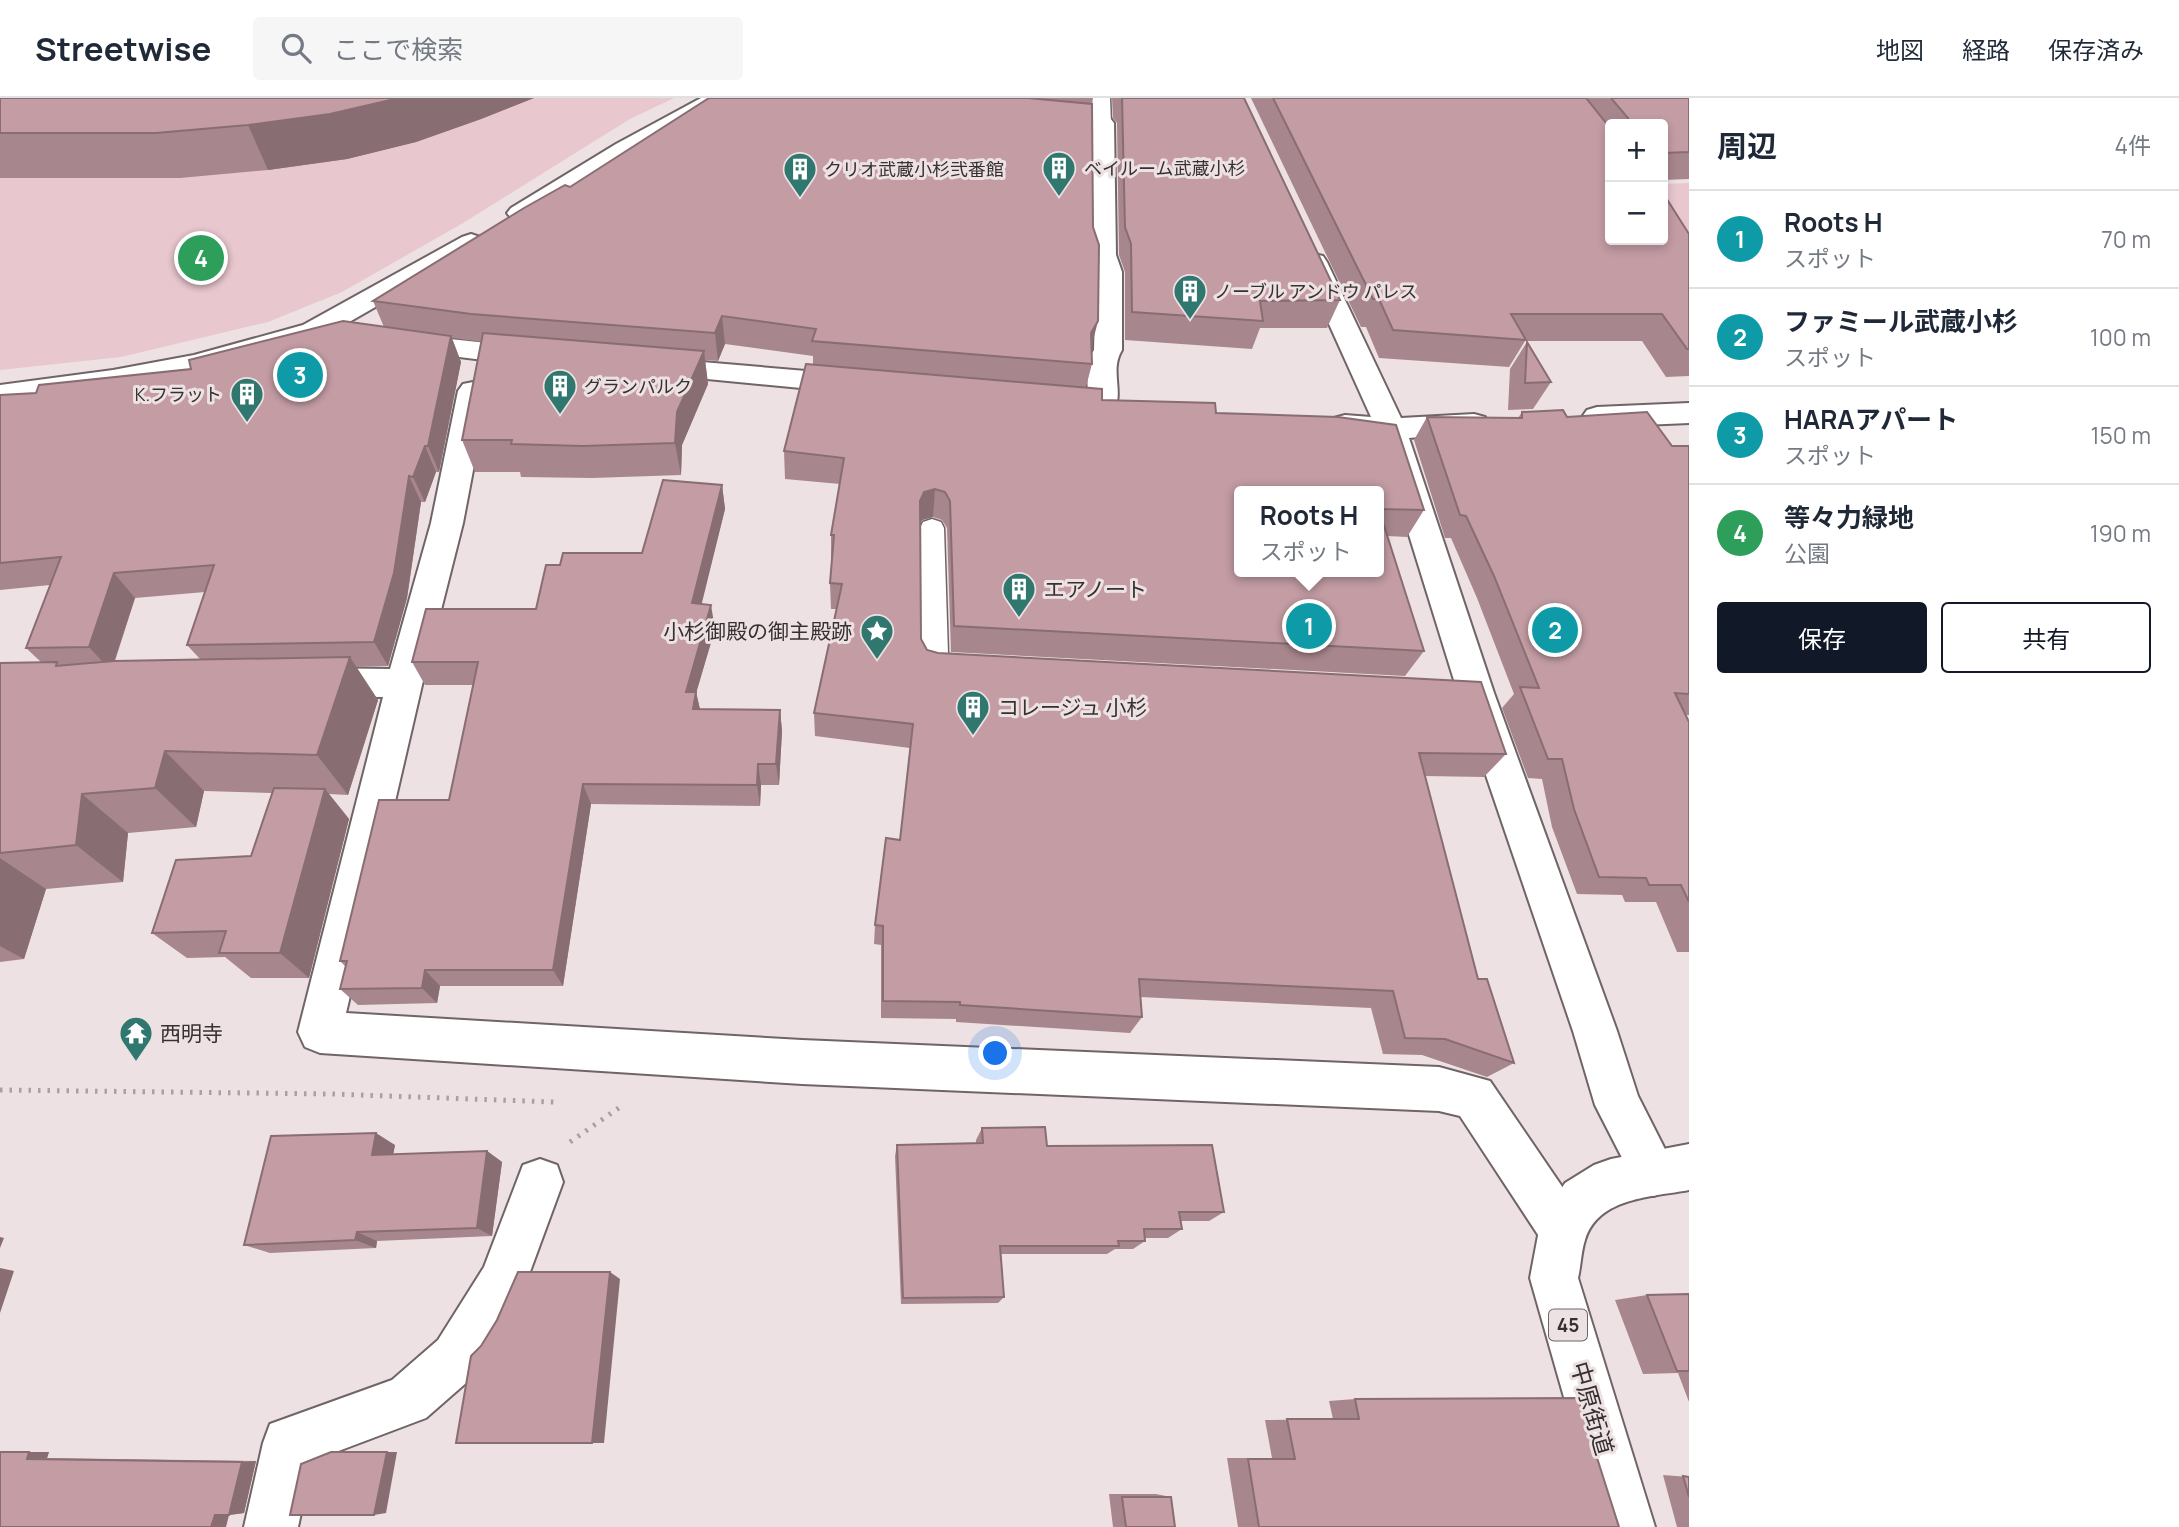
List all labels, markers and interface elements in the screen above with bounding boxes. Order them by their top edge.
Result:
search box [253,17,743,80]
text: Streetwise [35,26,211,71]
icon: search [277,29,315,67]
text: ここで検索 [333,31,463,67]
text: 地図 [1876,33,1924,66]
text: 経路 [1962,33,2010,66]
text: 保存済み [2048,33,2144,66]
map controls [1605,119,1668,245]
button: + [1605,119,1668,182]
text: 周辺 [1717,125,1777,166]
text: 4件 [2114,129,2151,161]
building icon: ベイルーム武蔵小杉 [1040,149,1078,198]
building icon: クリオ武蔵小杉弐番館 [781,150,819,199]
place label: ベイルーム武蔵小杉 [1084,156,1245,180]
place label: クリオ武蔵小杉弐番館 [824,157,1004,181]
button: − [1605,182,1668,245]
text: Roots H [1784,204,1883,240]
text: 1 [1735,223,1745,255]
text: 70 m [2101,223,2151,255]
pin: 4 [178,232,224,284]
text: スポット [1784,242,1876,274]
building icon: ノーブル アンドウ パレス [1171,272,1209,321]
place label: ノーブル アンドウ パレス [1214,279,1417,303]
text: ファミール武蔵小杉 [1784,303,2018,339]
text: 2 [1733,321,1747,353]
text: 100 m [2090,321,2151,353]
text: スポット [1784,341,1876,373]
pin: 3 [277,349,323,401]
building icon: グランパルク [541,367,579,416]
place label: グランパルク [584,374,692,398]
building icon: K.フラット [228,375,266,424]
place label: K.フラット [135,382,222,406]
text: HARAアパート [1784,401,1958,437]
text: 3 [1733,419,1747,451]
text: 150 m [2091,419,2151,451]
text: スポット [1784,439,1876,471]
popup [1234,486,1384,577]
text: Roots H [1260,497,1358,533]
text: 等々力緑地 [1784,499,1914,535]
text: 4 [1733,517,1747,549]
text: 190 m [2090,517,2151,549]
text: スポット [1260,535,1352,567]
text: 公園 [1784,537,1830,569]
building icon: エアノート [1000,570,1038,619]
place label: エアノート [1044,575,1147,603]
pin: 1 [1286,600,1332,652]
button: 保存 [1717,602,1927,673]
button: 共有 [1941,602,2151,673]
pin: 2 [1532,604,1578,656]
place icon: 小杉御殿の御主殿跡 [858,612,896,661]
place label: 小杉御殿の御主殿跡 [663,617,852,645]
building icon: コレージュ 小杉 [954,688,992,737]
place label: コレージュ 小杉 [998,693,1147,721]
temple icon: 西明寺 [117,1014,155,1063]
place label: 西明寺 [160,1019,223,1047]
your location [978,1036,1012,1070]
road number: 45 [1549,1310,1587,1340]
street label: 中原街道 [1564,1357,1622,1459]

